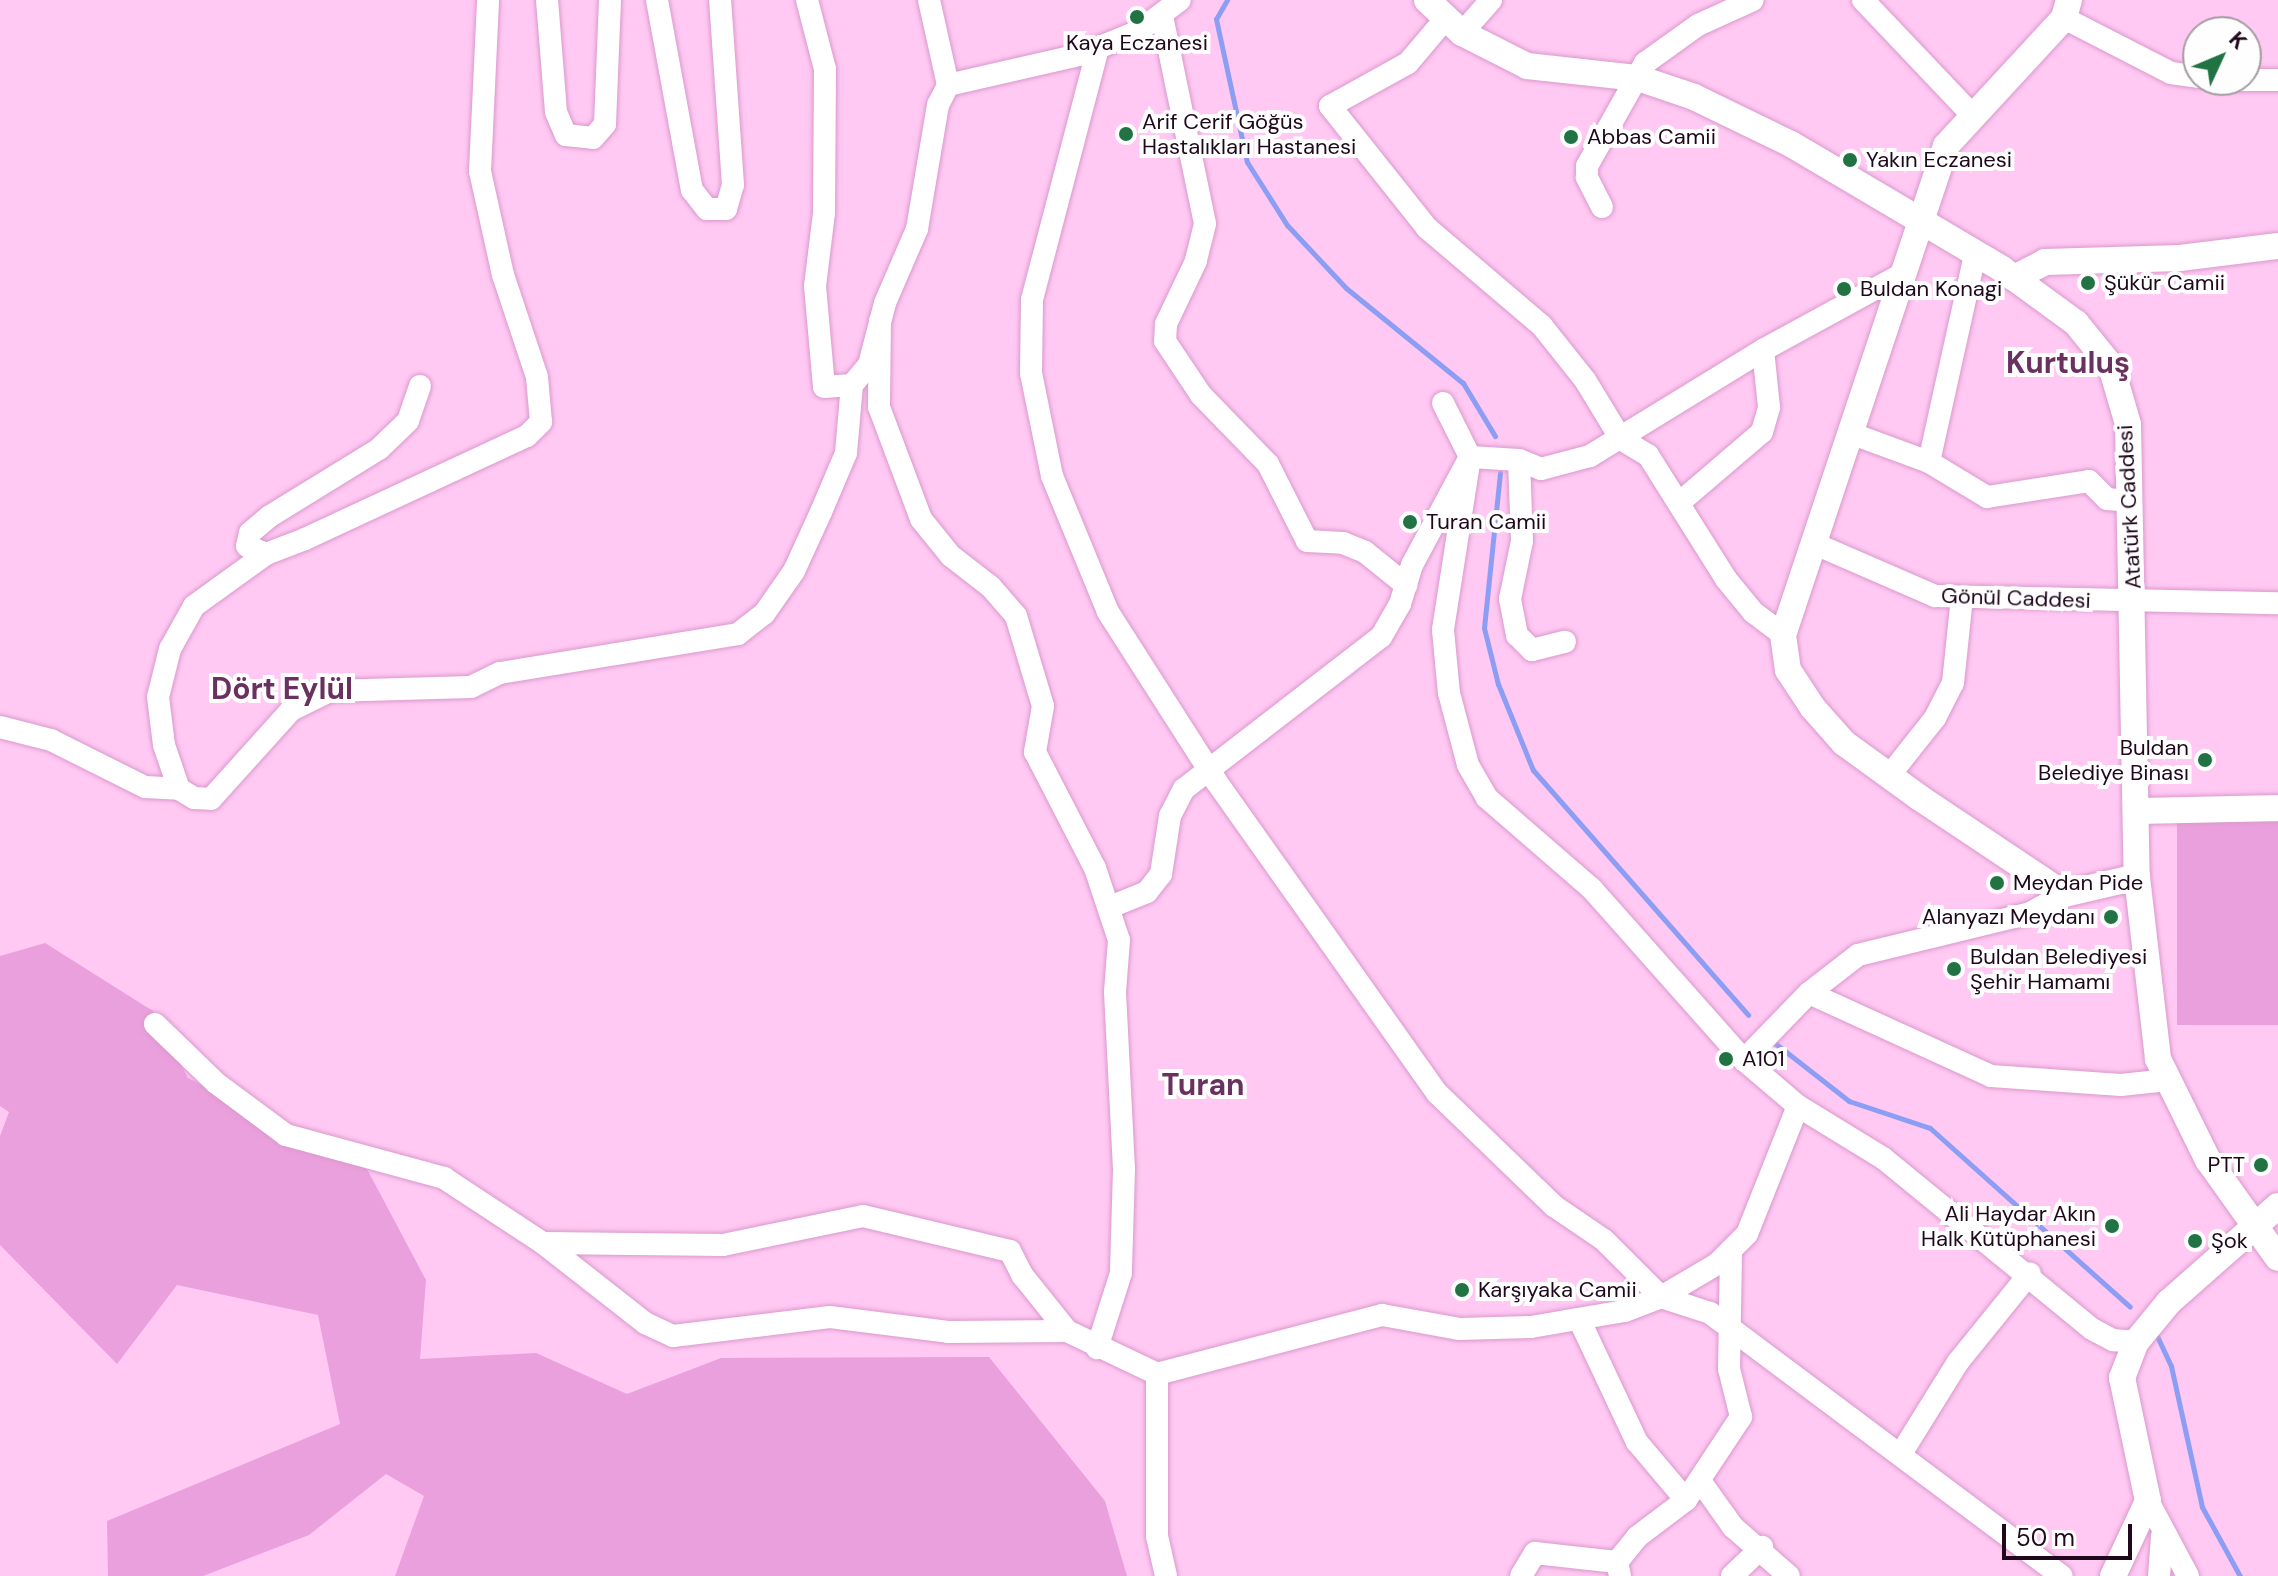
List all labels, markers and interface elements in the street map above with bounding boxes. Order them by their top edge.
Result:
marker: Kaya Eczanesi [1128,8,1146,26]
north arrow [2182,16,2262,96]
text: K [2223,25,2254,56]
place label: Kaya Eczanesi [1066,30,1208,56]
place label: Arif Cerif Göğüs Hastalıkları Hastanesi [1142,108,1356,160]
place label: Abbas Camii [1587,124,1716,150]
marker: Arif Cerif Göğüs Hastalıkları Hastanesi [1117,125,1135,143]
marker: Abbas Camii [1562,128,1580,146]
place label: Yakın Eczanesi [1866,147,2012,173]
marker: Yakın Eczanesi [1841,151,1859,169]
place label: Şükür Camii [2104,270,2225,296]
marker: Şükür Camii [2079,274,2097,292]
place label: Buldan Konagi [1860,276,2002,302]
marker: Buldan Konagi [1835,280,1853,298]
district label: Kurtuluş [2006,345,2130,381]
street label: Atatürk Caddesi [2112,424,2146,590]
place label: Turan Camii [1426,509,1546,535]
marker: Turan Camii [1401,513,1419,531]
street label: Gönül Caddesi [1941,582,2091,614]
district label: Dört Eylül [211,671,353,707]
place label: Buldan Belediye Binası [2038,734,2189,786]
marker: Buldan Belediye Binası [2196,751,2214,769]
place label: Meydan Pide [2013,870,2143,896]
marker: Meydan Pide [1988,874,2006,892]
place label: Alanyazı Meydanı [1922,904,2095,930]
marker: Alanyazı Meydanı [2102,908,2120,926]
place label: Buldan Belediyesi Şehir Hamamı [1970,943,2147,994]
marker: Buldan Belediyesi Şehir Hamamı [1945,960,1963,978]
place label: A101 [1742,1046,1785,1072]
marker: A101 [1717,1050,1735,1068]
district label: Turan [1161,1067,1245,1103]
place label: PTT [2208,1152,2245,1178]
marker: PTT [2252,1156,2270,1174]
place label: Ali Haydar Akın Halk Kütüphanesi [1921,1200,2096,1252]
marker: Ali Haydar Akın Halk Kütüphanesi [2103,1217,2121,1235]
place label: Şok [2211,1228,2248,1254]
marker: Şok [2186,1232,2204,1250]
place label: Karşıyaka Camii [1478,1277,1637,1303]
marker: Karşıyaka Camii [1453,1281,1471,1299]
scale bar [2006,1508,2136,1558]
text: 50 m [2016,1522,2075,1553]

